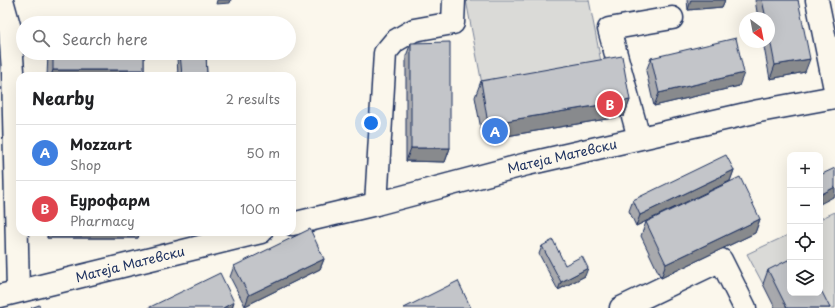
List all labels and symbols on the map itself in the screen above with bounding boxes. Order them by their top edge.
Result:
north arrow [739,12,775,48]
pin: B [597,89,623,119]
your location [361,113,381,133]
pin: A [482,116,508,146]
street label: Матеја Матевски [505,134,619,177]
street label: Матеја Матевски [73,241,186,286]

